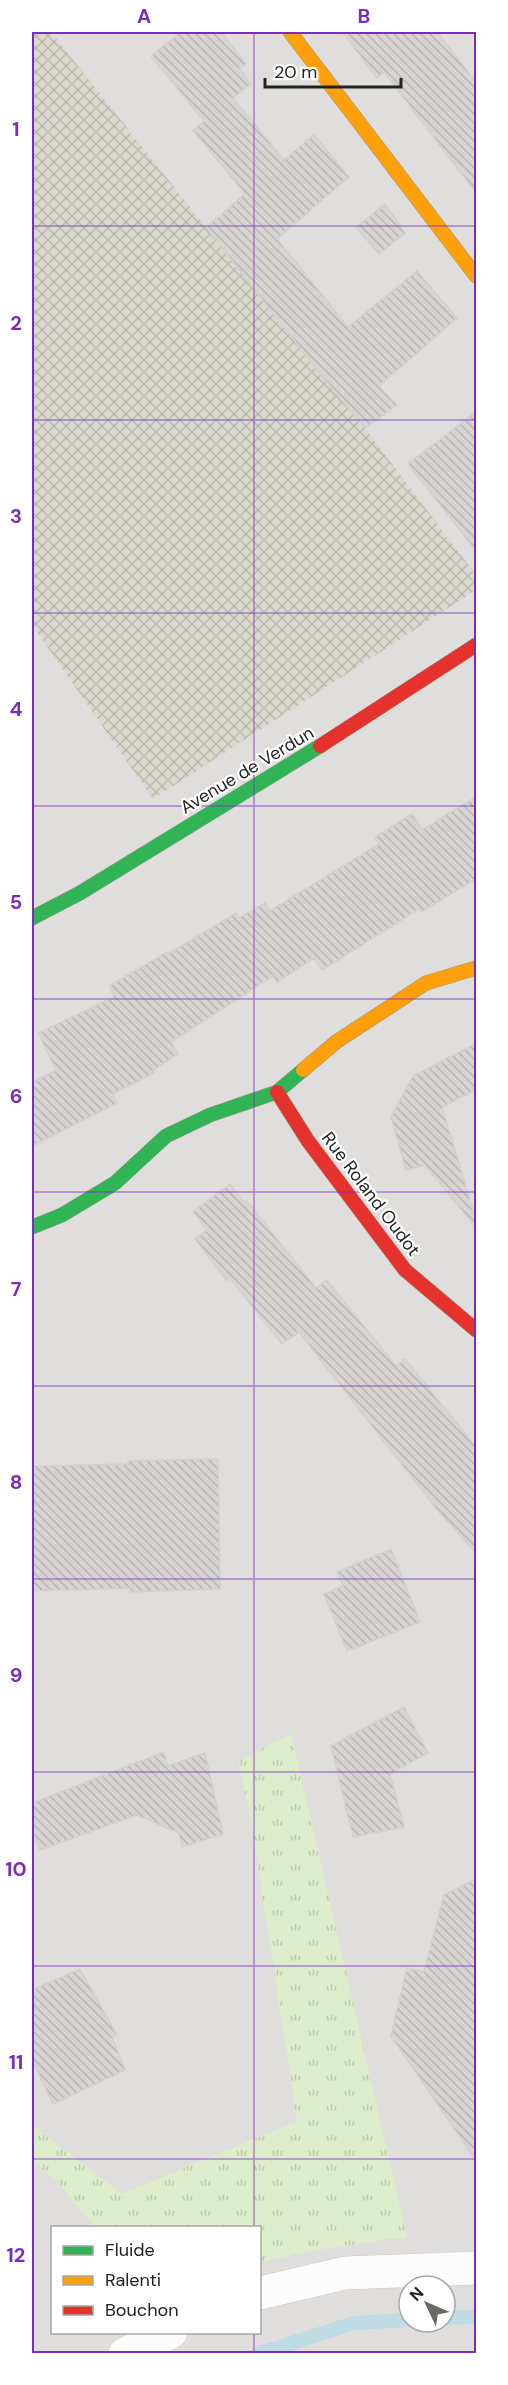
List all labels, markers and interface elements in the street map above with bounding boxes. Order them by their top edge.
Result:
text: A [137,3,151,29]
text: B [358,3,370,29]
scale bar [265,51,402,89]
text: 20 m [274,60,317,84]
text: 1 [12,116,20,142]
text: 2 [10,310,22,336]
text: 3 [10,503,22,529]
text: 4 [10,696,23,722]
street label: Avenue de Verdun [176,721,318,819]
text: 5 [10,889,22,915]
text: 6 [10,1083,22,1109]
street label: Rue Roland Oudot [316,1127,426,1261]
text: 7 [11,1276,22,1302]
text: 8 [10,1469,22,1495]
text: 9 [10,1662,22,1688]
text: 10 [5,1856,27,1882]
text: 11 [9,2049,23,2075]
legend [51,2226,261,2334]
text: Fluide [105,2238,155,2262]
text: 12 [7,2242,25,2268]
text: Ralenti [105,2268,161,2292]
north arrow [397,2274,457,2334]
text: N [405,2282,428,2305]
text: Bouchon [105,2298,179,2322]

